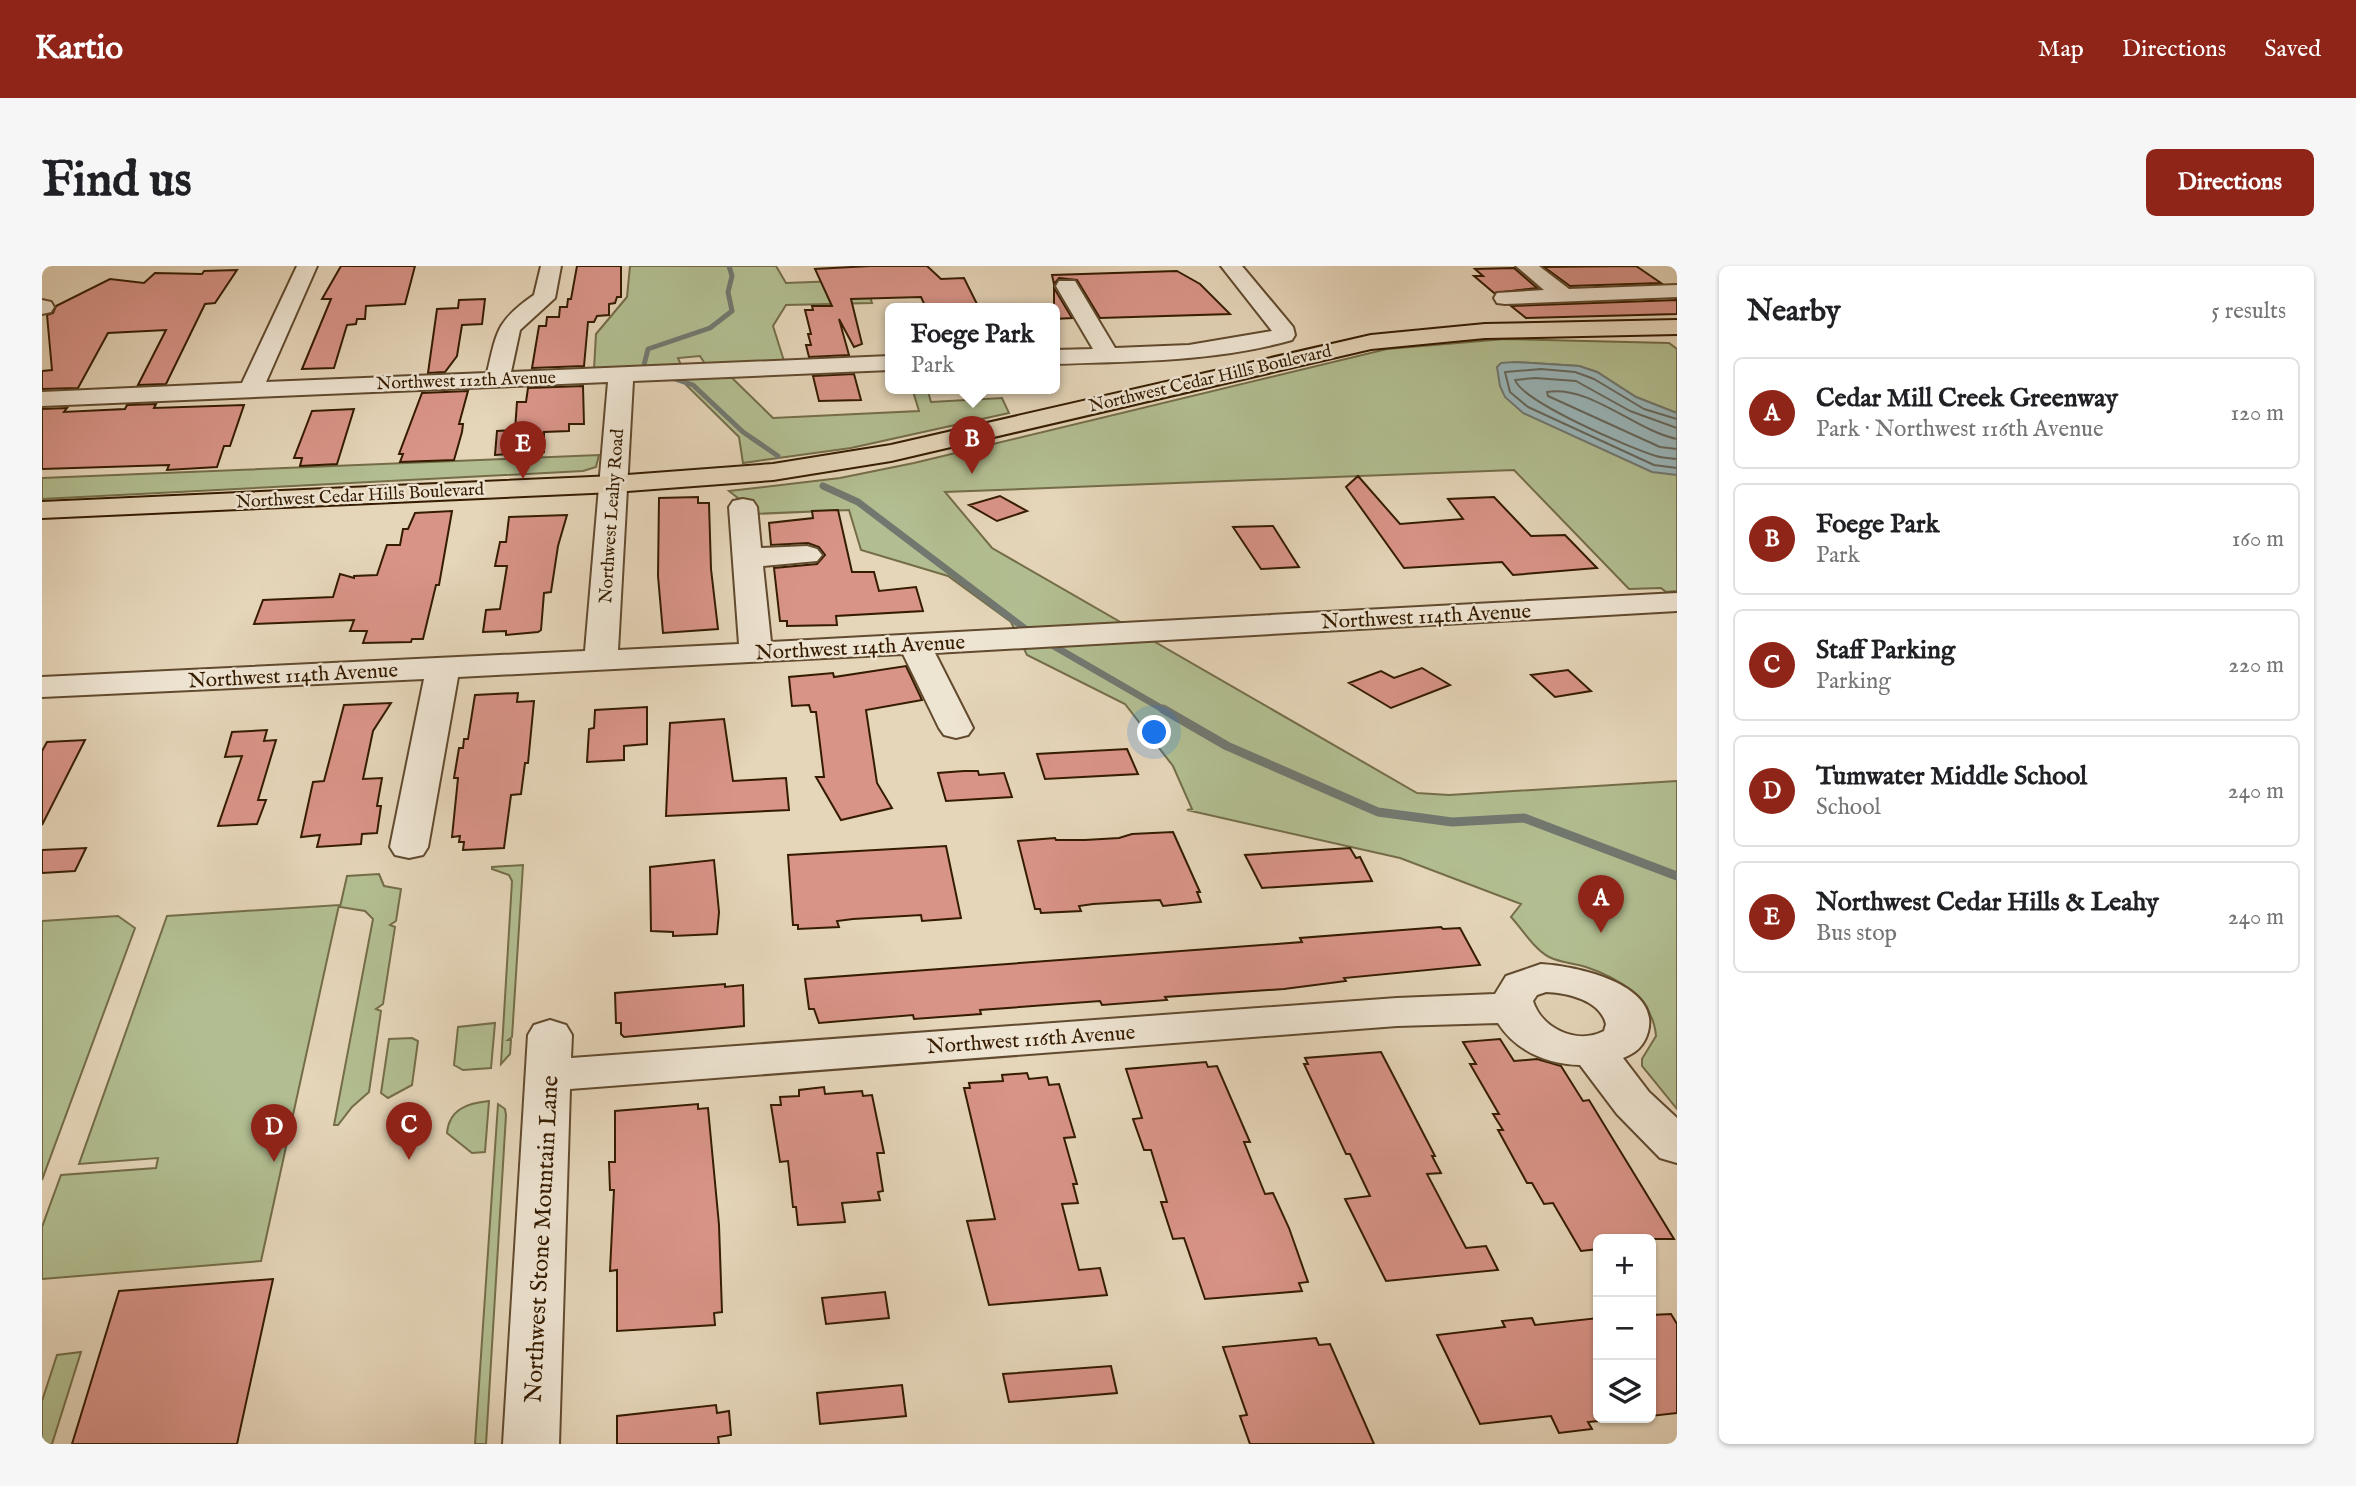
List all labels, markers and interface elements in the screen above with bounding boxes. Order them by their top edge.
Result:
text: Kartio [35,28,123,70]
text: Map [2038,34,2084,65]
text: Directions [2122,34,2226,65]
text: Saved [2264,34,2321,65]
button: Directions [2146,149,2314,216]
text: Find us [42,151,192,213]
text: Nearby [1747,293,1840,331]
text: 5 results [2211,297,2286,326]
popup [885,303,1060,394]
text: Foege Park [911,318,1034,351]
street label: Northwest Cedar Hills Boulevard [1087,340,1334,419]
text: Park [911,351,955,380]
street label: Northwest 112th Avenue [376,367,556,396]
text: Cedar Mill Creek Greenway [1816,382,2118,415]
text: A [1764,399,1780,428]
text: 120 m [2231,399,2284,428]
text: Park · Northwest 116th Avenue [1816,415,2104,444]
pin: B [949,416,995,474]
pin: E [500,421,546,479]
street label: Northwest Leahy Road [595,428,630,604]
street label: Northwest Cedar Hills Boulevard [235,478,485,514]
text: Foege Park [1816,508,1939,541]
text: B [1764,525,1780,554]
text: 160 m [2232,525,2284,554]
text: Park [1816,541,1860,570]
street label: Northwest 114th Avenue [1320,598,1532,636]
street label: Northwest 114th Avenue [754,629,966,667]
text: Staff Parking [1816,634,1955,667]
text: C [1764,651,1780,680]
text: 220 m [2228,651,2284,680]
street label: Northwest 114th Avenue [187,657,399,695]
text: Parking [1816,667,1891,696]
your location [1137,715,1171,749]
text: Tumwater Middle School [1816,760,2087,793]
text: D [1763,777,1781,806]
text: 240 m [2228,777,2284,806]
text: School [1816,793,1881,822]
pin: A [1578,875,1624,933]
text: Northwest Cedar Hills & Leahy [1816,886,2159,919]
text: E [1764,903,1780,932]
text: 240 m [2228,903,2284,932]
text: Bus stop [1816,919,1897,948]
street label: Northwest 116th Avenue [926,1020,1137,1061]
street label: Northwest Stone Mountain Lane [518,1074,567,1404]
pin: C [386,1102,432,1160]
pin: D [251,1104,297,1162]
map controls [1593,1234,1656,1423]
button: + [1593,1234,1656,1297]
button: − [1593,1297,1656,1360]
button: layers [1593,1360,1656,1423]

